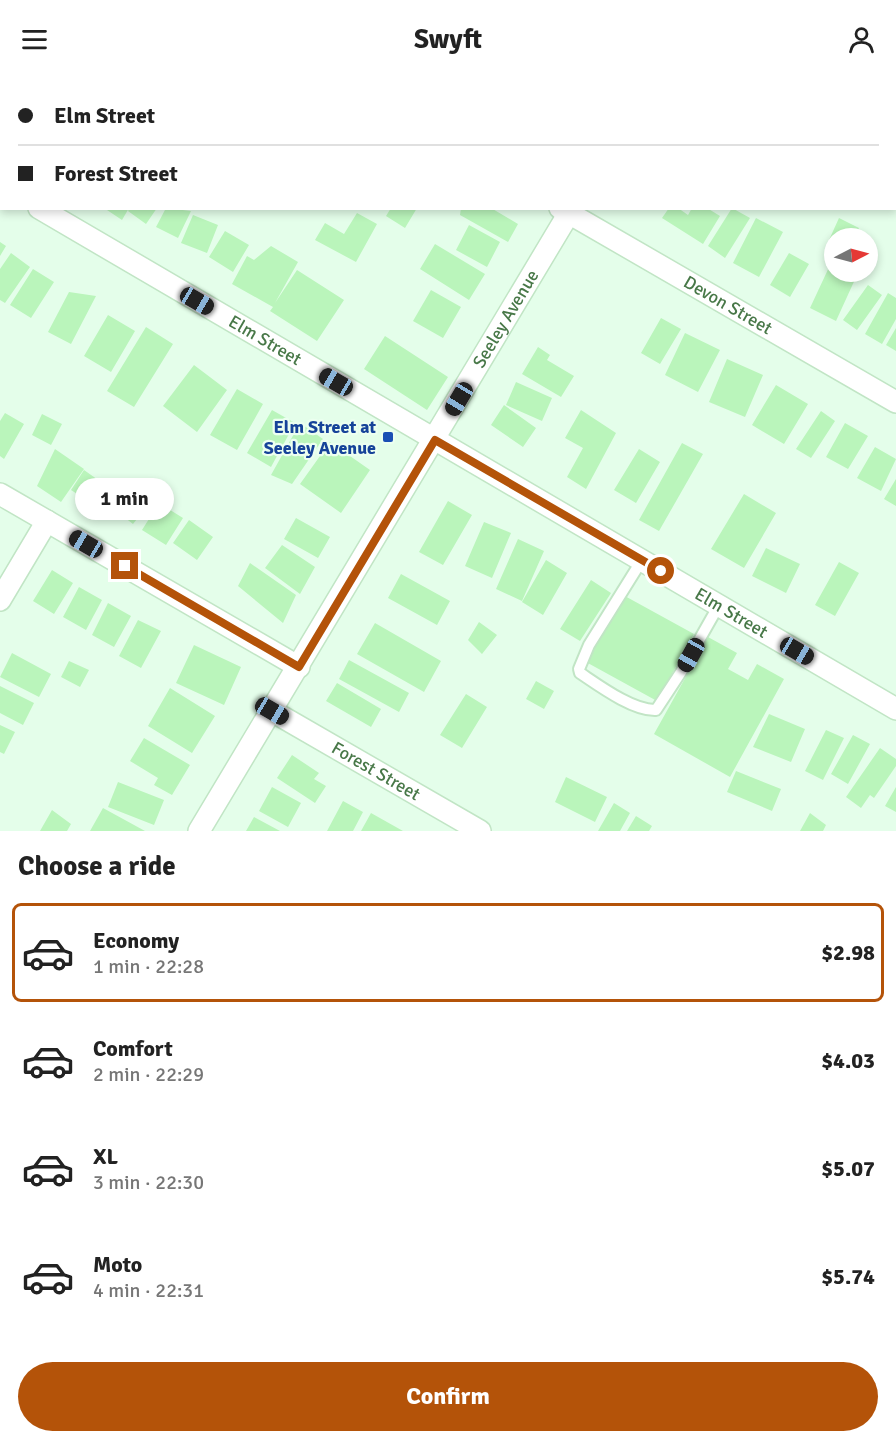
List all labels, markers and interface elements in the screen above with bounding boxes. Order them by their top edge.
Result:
icon: menu [18,23,51,56]
text: Swyft [414,23,482,56]
icon: person [845,23,878,56]
text: Elm Street [54,102,155,129]
text: Forest Street [54,160,178,187]
north arrow [824,228,878,282]
map controls [824,228,878,282]
street label: Seeley Avenue [468,266,544,372]
street label: Devon Street [680,271,776,339]
car [177,284,217,318]
street label: Elm Street [225,310,306,370]
car [316,365,356,399]
car [442,379,476,419]
place label: Elm Street at Seeley Avenue [264,416,376,459]
marker: Elm Street at Seeley Avenue [381,430,395,444]
callout: 1 min [76,479,174,521]
text: 1 min [100,486,149,511]
car [66,527,106,561]
route end [111,552,138,579]
route start [647,557,674,584]
street label: Elm Street [691,583,772,643]
car [777,634,817,668]
car [674,635,708,675]
car [252,694,292,728]
street label: Forest Street [328,737,424,805]
text: Choose a ride [18,850,176,883]
icon: car [21,926,75,980]
text: Economy [93,927,179,954]
text: $2.98 [821,939,875,966]
text: 1 min · 22:28 [93,954,204,979]
icon: car [21,1034,75,1088]
text: Comfort [93,1035,173,1062]
text: $4.03 [821,1047,875,1074]
text: 2 min · 22:29 [93,1062,204,1087]
icon: car [21,1142,75,1196]
text: XL [93,1143,118,1170]
text: $5.07 [821,1155,875,1182]
text: 3 min · 22:30 [93,1170,204,1195]
icon: car [21,1250,75,1304]
text: Moto [93,1251,142,1278]
text: $5.74 [821,1263,875,1290]
text: 4 min · 22:31 [93,1278,204,1303]
button: Confirm [18,1362,878,1431]

